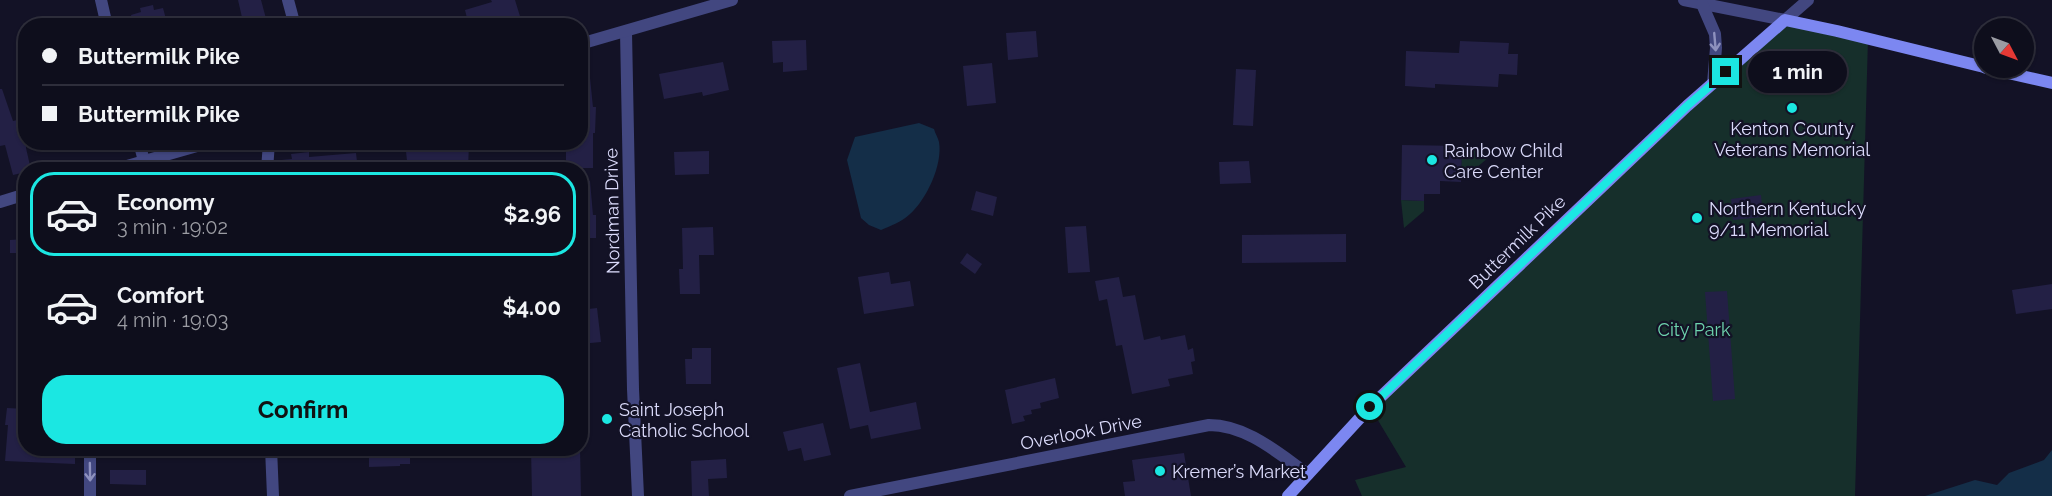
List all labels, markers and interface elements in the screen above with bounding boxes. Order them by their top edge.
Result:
north arrow [1974,18,2034,78]
map controls [1974,18,2034,78]
one-way arrow [1710,32,1721,52]
text: Buttermilk Pike [78,43,240,69]
callout: 1 min [1747,51,1846,93]
route end [1712,58,1739,85]
text: 1 min [1772,60,1823,84]
text: Buttermilk Pike [78,101,240,127]
marker: Kenton County Veterans Memorial [1785,101,1799,115]
place label: Kenton County Veterans Memorial [1714,118,1870,160]
place label: Rainbow Child Care Center [1444,140,1563,182]
street label: Nordman Drive [600,147,624,274]
marker: Rainbow Child Care Center [1425,153,1439,167]
icon: car [45,187,99,241]
text: Economy [117,189,215,215]
street label: Buttermilk Pike [1464,190,1570,293]
place label: Northern Kentucky 9/11 Memorial [1709,198,1866,240]
text: $2.96 [503,201,561,227]
marker: Northern Kentucky 9/11 Memorial [1690,211,1704,225]
text: 3 min · 19:02 [117,215,228,239]
icon: car [45,280,99,334]
text: Comfort [117,282,204,308]
text: $4.00 [503,294,561,320]
text: 4 min · 19:03 [117,308,228,332]
park label: City Park [1658,319,1731,340]
button: Confirm [42,375,564,444]
route start [1356,393,1383,420]
place label: Saint Joseph Catholic School [619,399,749,441]
street label: Overlook Drive [1019,410,1144,454]
marker: Saint Joseph Catholic School [600,412,614,426]
place label: Kremer’s Market [1172,461,1306,482]
one-way arrow [84,462,96,482]
marker: Kremer’s Market [1153,464,1167,478]

